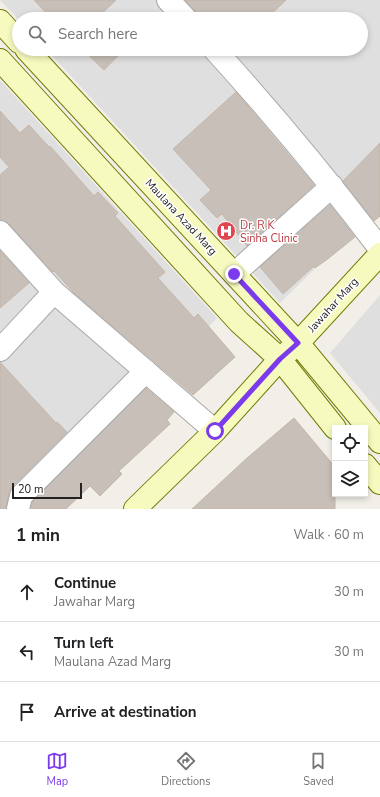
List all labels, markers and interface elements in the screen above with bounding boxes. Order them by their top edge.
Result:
search box [12,12,368,56]
icon: search [26,23,48,45]
text: Search here [58,24,138,44]
street label: Maulana Azad Marg [142,176,220,258]
place label: Dr. R K Sinha Clinic [240,218,298,246]
hospital icon: Dr. R K Sinha Clinic [215,220,237,242]
route end [225,265,243,283]
street label: Jawahar Marg [304,274,362,336]
route start [206,422,224,440]
map controls [332,425,368,497]
button: locate [332,425,368,461]
button: layers [332,461,368,497]
scale bar [12,481,82,500]
text: 20 m [18,482,43,497]
text: 1 min [16,524,60,547]
text: Walk · 60 m [293,526,364,544]
text: Continue [54,573,116,593]
icon: ahead [16,581,38,603]
text: 30 m [334,583,364,601]
text: Jawahar Marg [54,593,135,611]
text: Turn left [54,633,113,653]
icon: left [16,641,38,663]
text: 30 m [334,643,364,661]
text: Maulana Azad Marg [54,653,171,671]
icon: arrive [16,701,38,723]
text: Arrive at destination [54,702,197,722]
tab: Map [46,750,68,789]
tab: Directions [161,750,211,789]
tab: Saved [303,750,334,789]

